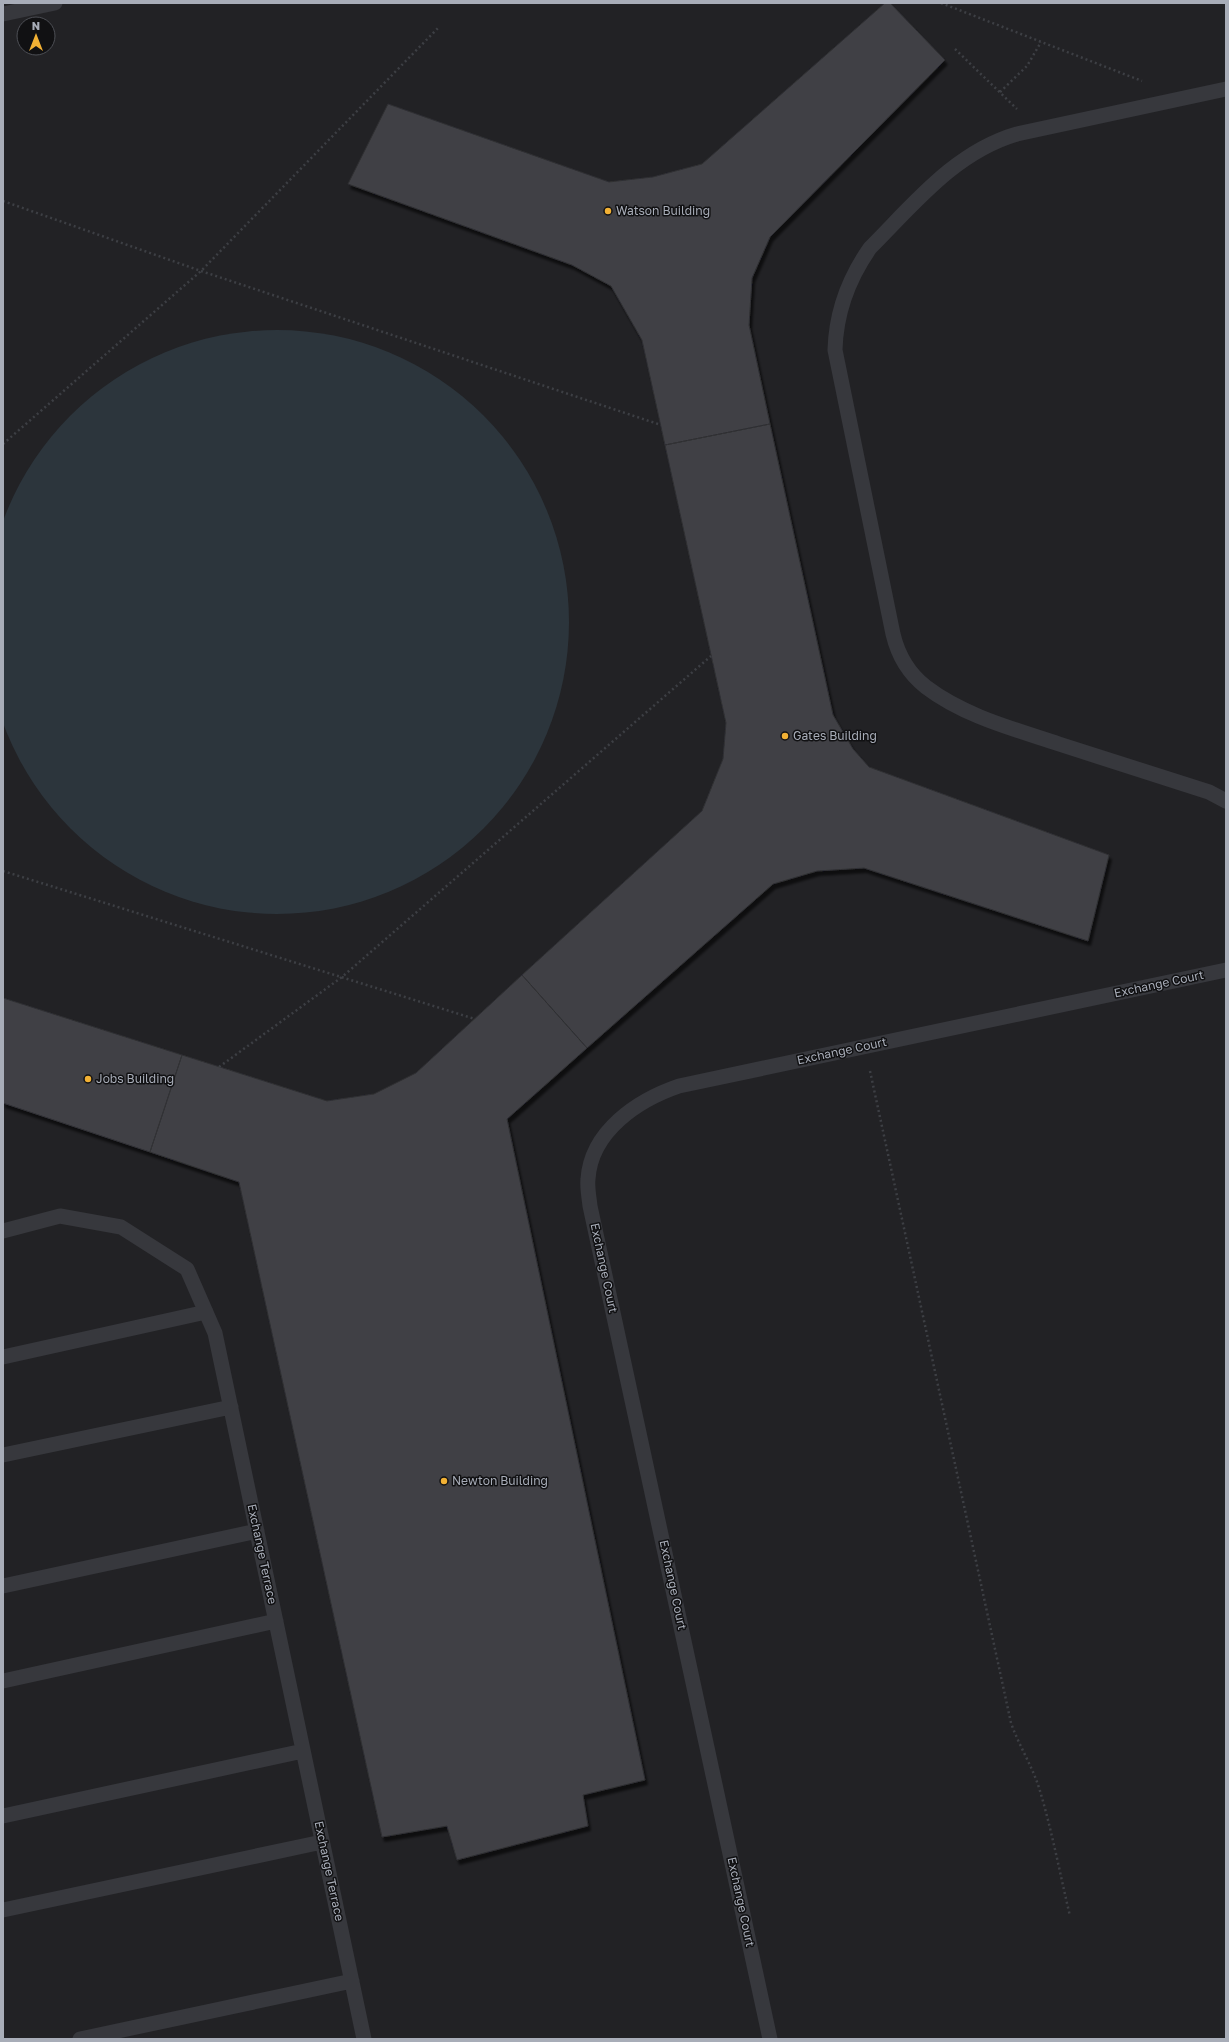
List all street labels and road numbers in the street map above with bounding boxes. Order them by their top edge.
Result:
street label: Exchange Court [1113,967,1205,1000]
street label: Exchange Court [796,1034,888,1067]
street label: Exchange Court [588,1222,621,1314]
street label: Exchange Terrace [245,1502,280,1605]
street label: Exchange Court [657,1539,690,1631]
street label: Exchange Terrace [312,1819,347,1922]
street label: Exchange Court [725,1856,758,1948]

